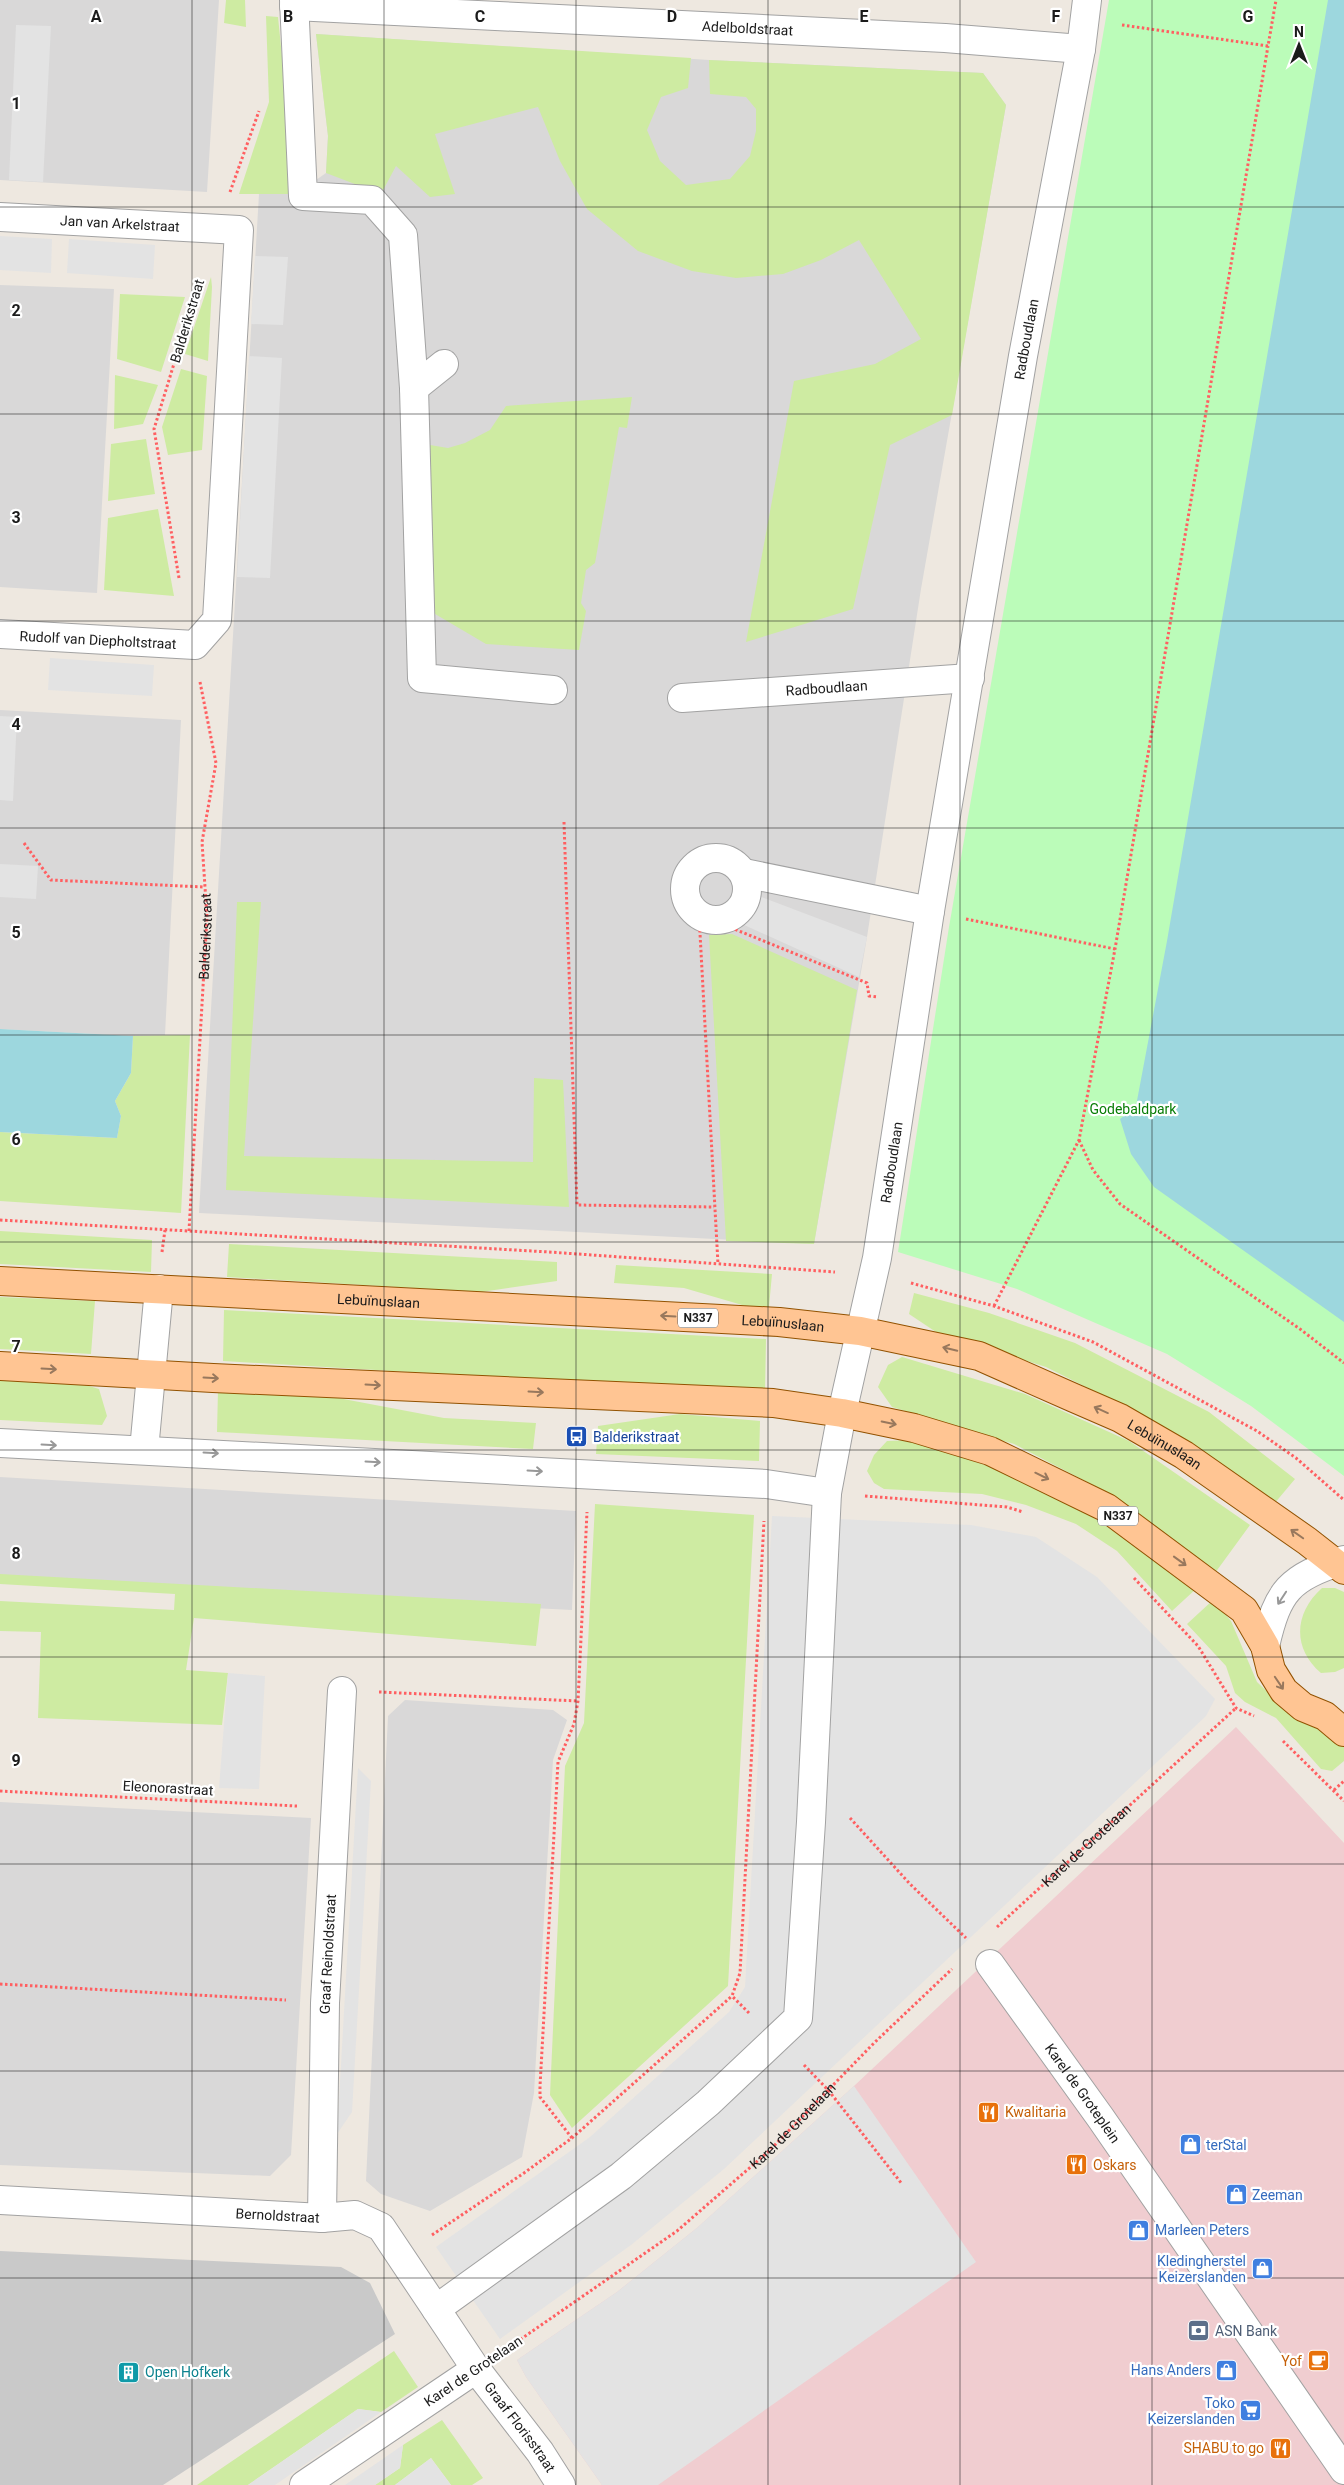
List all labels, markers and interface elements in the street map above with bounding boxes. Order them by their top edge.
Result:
text: A [91,7,102,26]
text: B [283,7,293,26]
text: C [475,7,485,26]
text: D [667,7,677,26]
text: E [860,7,869,26]
text: F [1052,7,1061,26]
text: G [1243,7,1254,26]
street label: Adelboldstraat [702,18,794,39]
north arrow [1274,20,1324,70]
text: N [1294,24,1304,40]
text: 1 [11,94,21,113]
street label: Jan van Arkelstraat [59,212,181,235]
street label: Balderikstraat [167,277,207,365]
street label: Radboudlaan [1011,298,1042,381]
text: 2 [11,301,21,320]
text: 3 [11,508,21,527]
street label: Rudolf van Diepholtstraat [19,628,177,652]
street label: Radboudlaan [785,677,868,699]
text: 4 [11,715,21,734]
street label: Balderikstraat [195,892,215,980]
text: 5 [11,923,21,942]
park label: Godebaldpark [1090,1101,1177,1117]
street label: Radboudlaan [877,1121,906,1204]
text: 6 [11,1130,21,1149]
street label: Lebuïnuslaan [337,1291,420,1311]
road number: N337 [678,1309,718,1328]
one-way arrow [660,1312,676,1321]
street label: Lebuïnuslaan [741,1312,825,1335]
text: 7 [11,1337,21,1356]
one-way arrow [943,1344,959,1353]
one-way arrow [40,1364,56,1374]
one-way arrow [202,1373,219,1383]
one-way arrow [365,1381,381,1390]
one-way arrow [527,1388,543,1397]
one-way arrow [1094,1404,1109,1414]
street label: Lebuïnuslaan [1125,1416,1205,1473]
one-way arrow [881,1418,897,1428]
bus stop icon: Balderikstraat [565,1425,589,1449]
place label: Balderikstraat [593,1429,680,1445]
one-way arrow [40,1441,56,1450]
one-way arrow [203,1449,219,1458]
one-way arrow [365,1458,381,1467]
one-way arrow [527,1467,543,1476]
one-way arrow [1034,1472,1049,1481]
road number: N337 [1098,1506,1138,1525]
one-way arrow [1290,1529,1304,1539]
text: 8 [11,1544,21,1563]
one-way arrow [1173,1556,1187,1566]
one-way arrow [1276,1591,1287,1605]
one-way arrow [1274,1676,1284,1690]
text: 9 [11,1751,21,1770]
street label: Eleonorastraat [122,1778,214,1798]
street label: Karel de Grotelaan [1038,1801,1134,1890]
street label: Graaf Reinoldstraat [317,1893,339,2014]
street label: Karel de Groteplein [1042,2040,1123,2146]
street label: Karel de Grotelaan [747,2080,839,2172]
restaurant icon: Kwalitaria [977,2100,1001,2124]
place label: Kwalitaria [1005,2104,1066,2120]
shop icon: terStal [1178,2133,1202,2157]
place label: terStal [1206,2137,1247,2153]
restaurant icon: Oskars [1065,2153,1089,2177]
place label: Oskars [1093,2157,1137,2173]
shop icon: Zeeman [1224,2183,1248,2207]
place label: Zeeman [1252,2187,1303,2203]
street label: Bernoldstraat [235,2205,320,2226]
shop icon: Marleen Peters [1127,2218,1151,2242]
place label: Marleen Peters [1155,2222,1249,2238]
place label: Kledingherstel Keizerslanden [1157,2253,1246,2285]
shop icon: Kledingherstel Keizerslanden [1250,2257,1274,2281]
bank icon: ASN Bank [1187,2319,1211,2343]
place label: ASN Bank [1215,2323,1278,2339]
street label: Karel de Grotelaan [421,2332,525,2410]
cafe icon: Yof [1306,2349,1330,2373]
place label: Yof [1281,2353,1302,2369]
shop icon: Hans Anders [1215,2358,1239,2382]
building icon: Open Hofkerk [117,2360,141,2384]
place label: Hans Anders [1131,2362,1211,2378]
place label: Open Hofkerk [145,2364,231,2380]
street label: Graaf Florisstraat [481,2379,559,2475]
place label: Toko Keizerslanden [1148,2395,1235,2427]
supermarket icon: Toko Keizerslanden [1239,2399,1263,2423]
restaurant icon: SHABU to go [1268,2436,1292,2460]
place label: SHABU to go [1183,2440,1264,2456]

